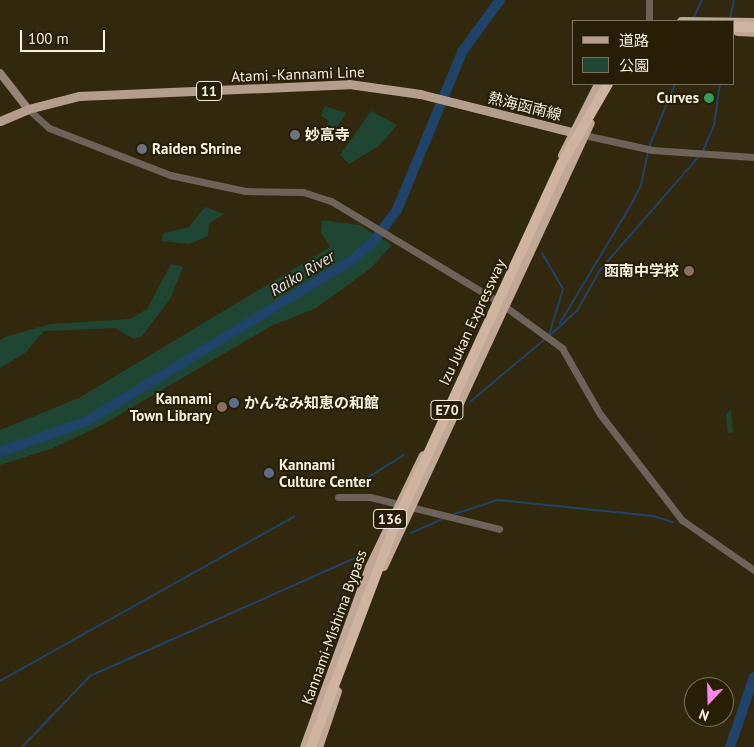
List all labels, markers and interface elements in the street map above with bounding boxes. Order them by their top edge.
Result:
scale bar [22,20,108,52]
legend [572,20,734,85]
text: 100 m [28,29,69,48]
text: 道路 [619,31,649,50]
text: 公園 [619,56,649,75]
street label: Atami -Kannami Line [230,63,366,85]
road number: 11 [195,80,223,102]
street label: 熱海函南線 [486,88,564,124]
place label: Curves [656,89,699,107]
marker: Curves [703,92,715,104]
place label: 妙高寺 [305,126,350,144]
marker: 妙高寺 [289,129,301,141]
place label: Raiden Shrine [152,140,241,158]
marker: Raiden Shrine [136,143,148,155]
water label: Raiko River [266,246,338,300]
street label: Izu Jukan Expressway [435,256,509,388]
place label: 函南中学校 [604,262,679,280]
marker: 函南中学校 [683,265,695,277]
place label: Kannami Town Library [130,389,212,424]
place label: かんなみ知恵の和館 [244,394,379,412]
marker: かんなみ知恵の和館 [228,397,240,409]
road number: E70 [430,398,464,422]
marker: Kannami Town Library [216,401,228,413]
place label: Kannami Culture Center [279,455,371,490]
marker: Kannami Culture Center [263,467,275,479]
road number: 136 [372,508,408,530]
street label: Kannami-Mishima Bypass [298,547,370,707]
north arrow [684,677,734,727]
text: N [696,705,712,725]

